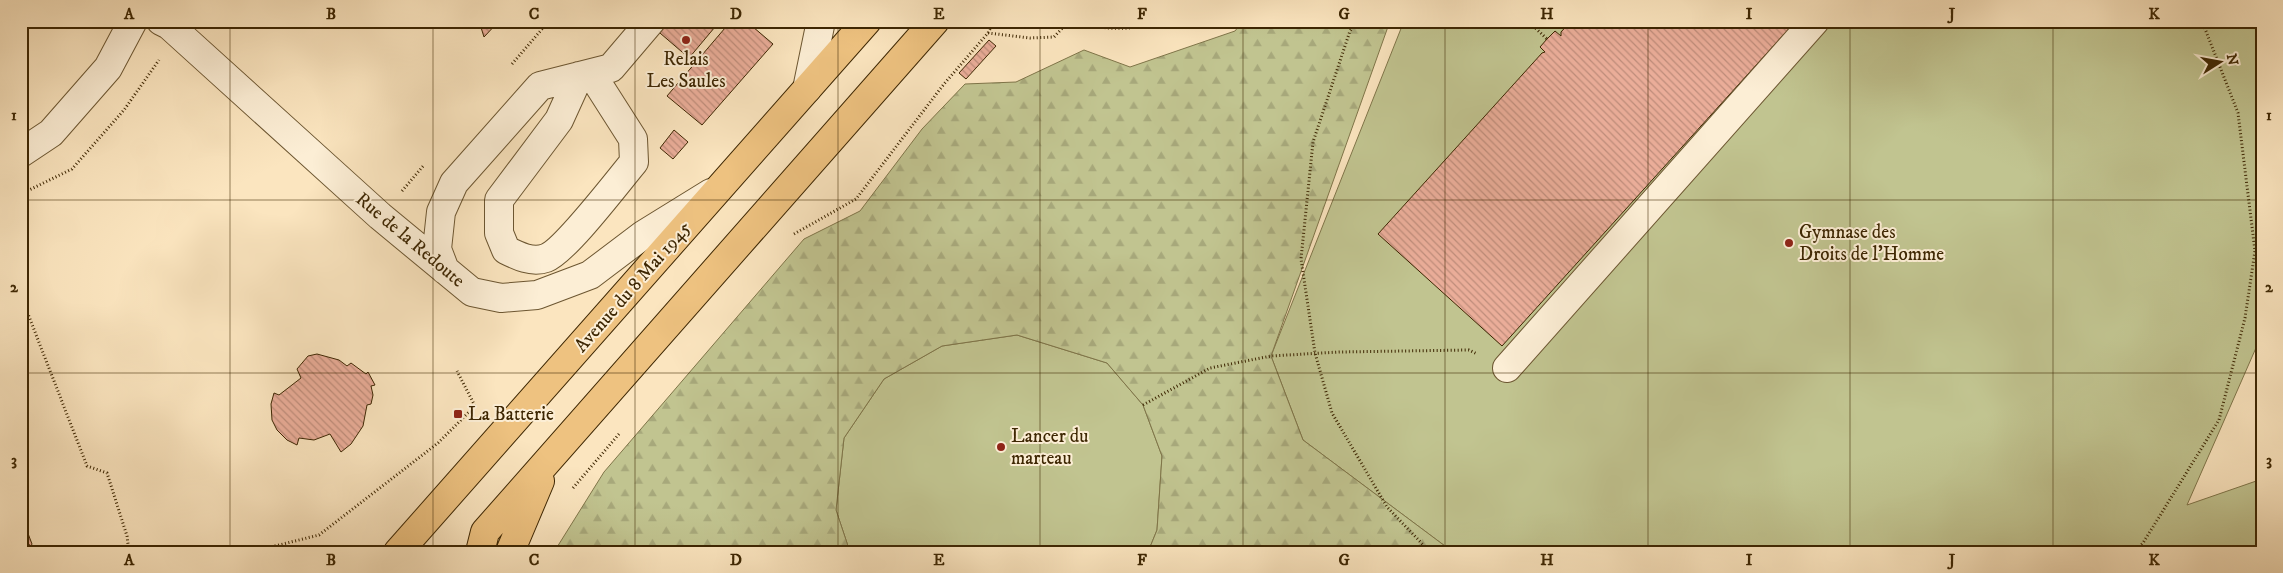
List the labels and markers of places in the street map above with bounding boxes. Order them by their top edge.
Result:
marker: Relais Les Saules [680,34,692,46]
place label: Relais Les Saules [646,48,726,93]
place label: Gymnase des Droits de l'Homme [1799,221,1944,266]
marker: Gymnase des Droits de l'Homme [1783,237,1795,249]
place label: La Batterie [468,403,554,426]
marker: La Batterie [452,408,464,420]
place label: Lancer du marteau [1011,425,1088,470]
marker: Lancer du marteau [995,441,1007,453]

